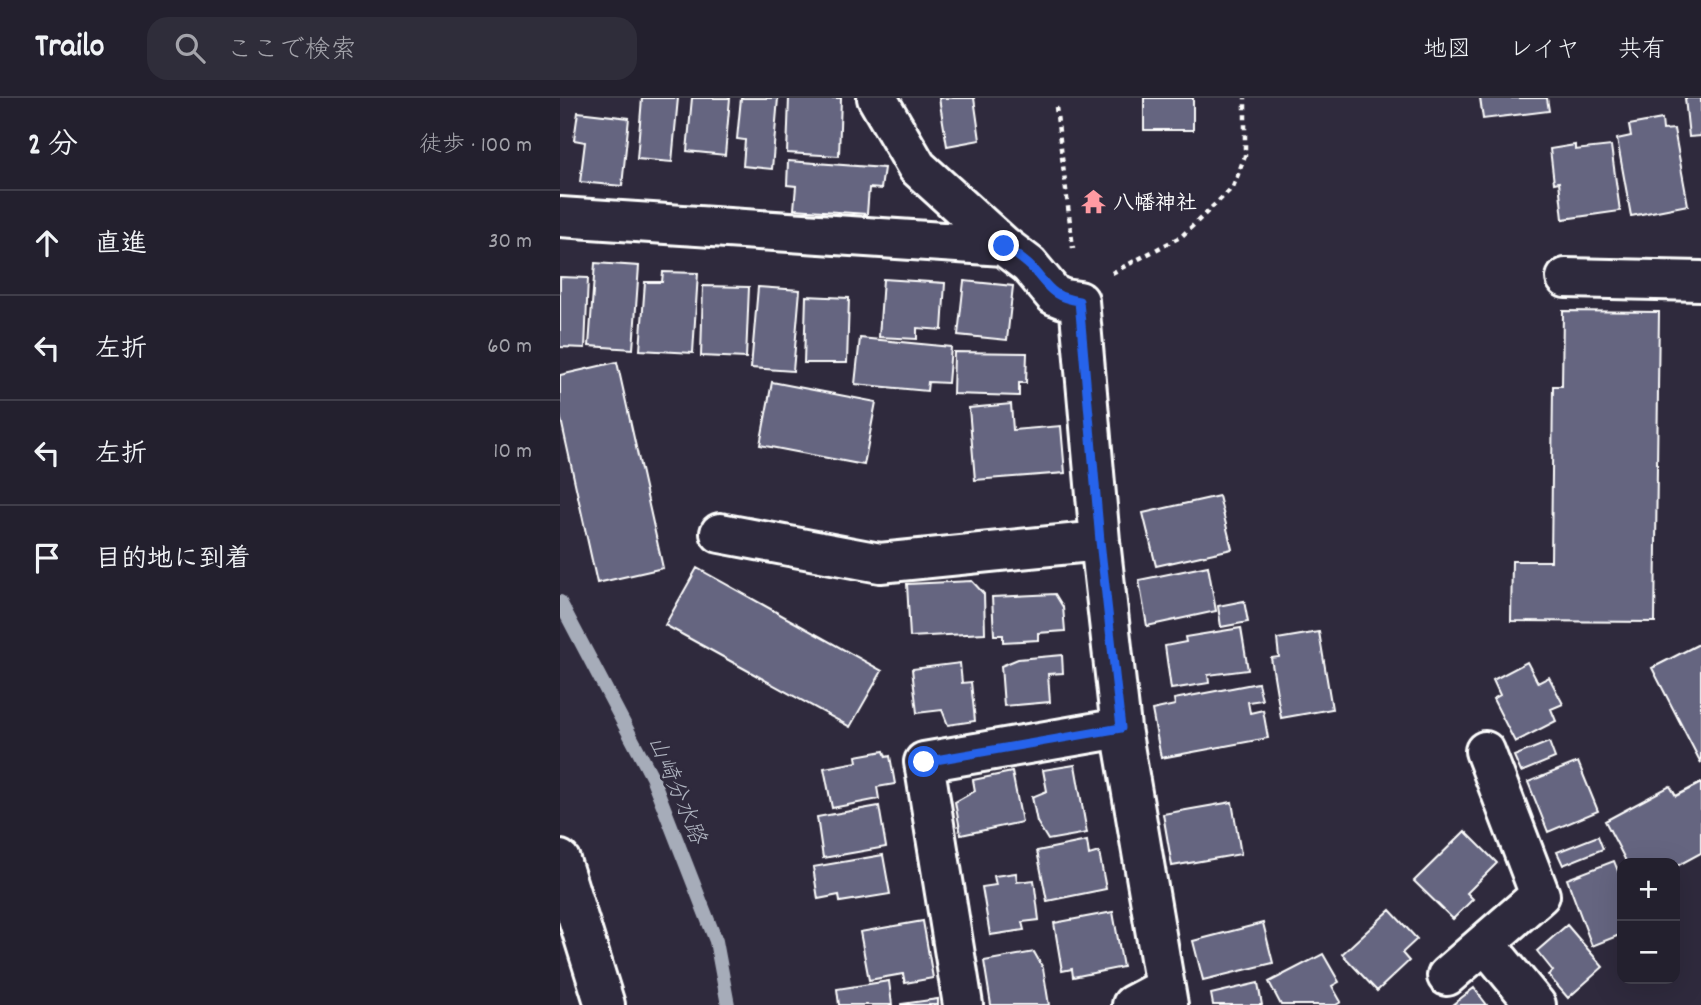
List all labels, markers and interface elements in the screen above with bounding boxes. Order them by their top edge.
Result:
search box [147,17,637,80]
text: Trailo [35,25,105,72]
icon: search [171,29,209,67]
text: ここで検索 [227,33,357,70]
text: 地図 [1423,34,1471,68]
text: レイヤ [1509,34,1580,68]
text: 共有 [1618,34,1666,68]
text: 2 分 [28,126,78,169]
text: 徒歩 · 100 m [419,130,532,163]
temple icon: 八幡神社 [1079,188,1107,216]
place label: 八幡神社 [1113,190,1197,220]
icon: ahead [28,224,66,262]
text: 30 m [488,226,532,259]
text: 直進 [95,227,147,264]
route end [988,230,1019,261]
icon: left [28,329,66,367]
text: 60 m [487,331,532,364]
text: 左折 [95,332,147,369]
icon: left [28,434,66,472]
text: 10 m [493,436,532,469]
text: 左折 [95,437,147,474]
icon: arrive [28,539,66,577]
text: 目的地に到着 [95,542,251,579]
water label: 山崎分水路 [637,731,713,852]
route start [908,746,939,777]
map controls [1617,858,1680,984]
button: + [1617,858,1680,921]
button: − [1617,921,1680,984]

